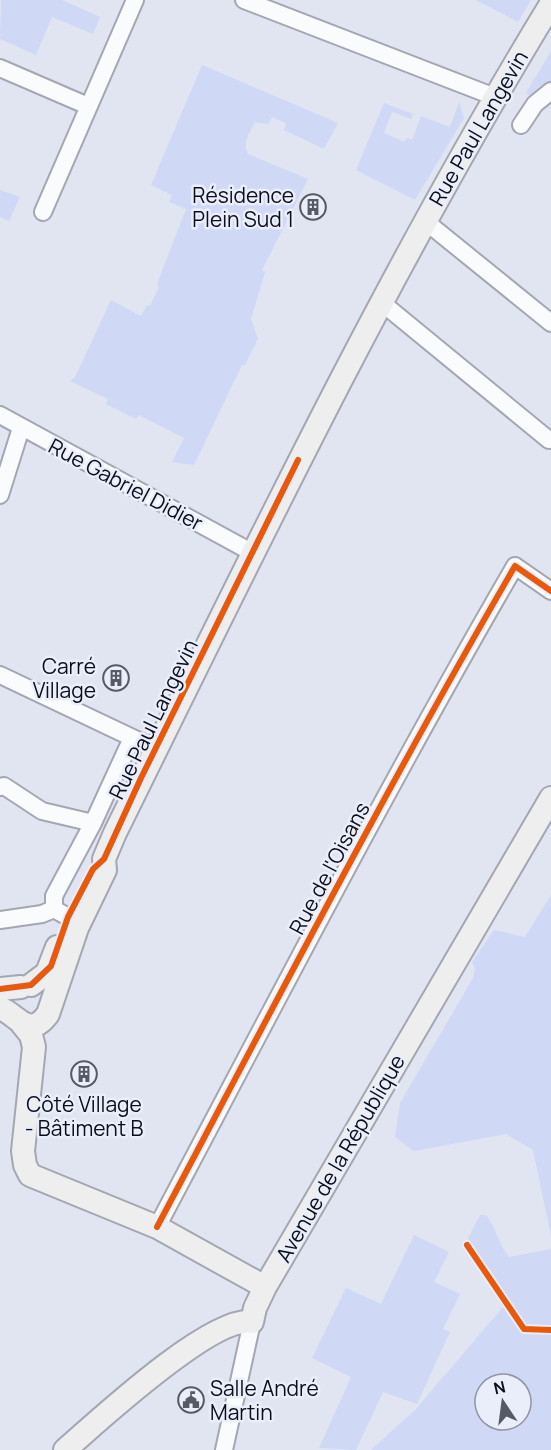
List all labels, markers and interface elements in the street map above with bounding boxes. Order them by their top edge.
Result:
street label: Rue Paul Langevin [422,45,534,211]
place label: Résidence Plein Sud 1 [192,181,294,233]
building icon: Résidence Plein Sud 1 [298,192,328,222]
street label: Rue Gabriel Didier [44,431,209,537]
street label: Rue Paul Langevin [102,634,204,804]
place label: Carré Village [33,652,96,704]
building icon: Carré Village [101,663,131,693]
street label: Rue de l'Oisans [282,797,376,939]
street label: Avenue de la République [269,1049,411,1267]
building icon: Côté Village - Bâtiment B [69,1059,99,1089]
place label: Côté Village - Bâtiment B [25,1090,143,1142]
north arrow [473,1372,533,1432]
place label: Salle André Martin [210,1374,319,1426]
text: N [492,1375,508,1399]
public building icon: Salle André Martin [176,1385,206,1415]

